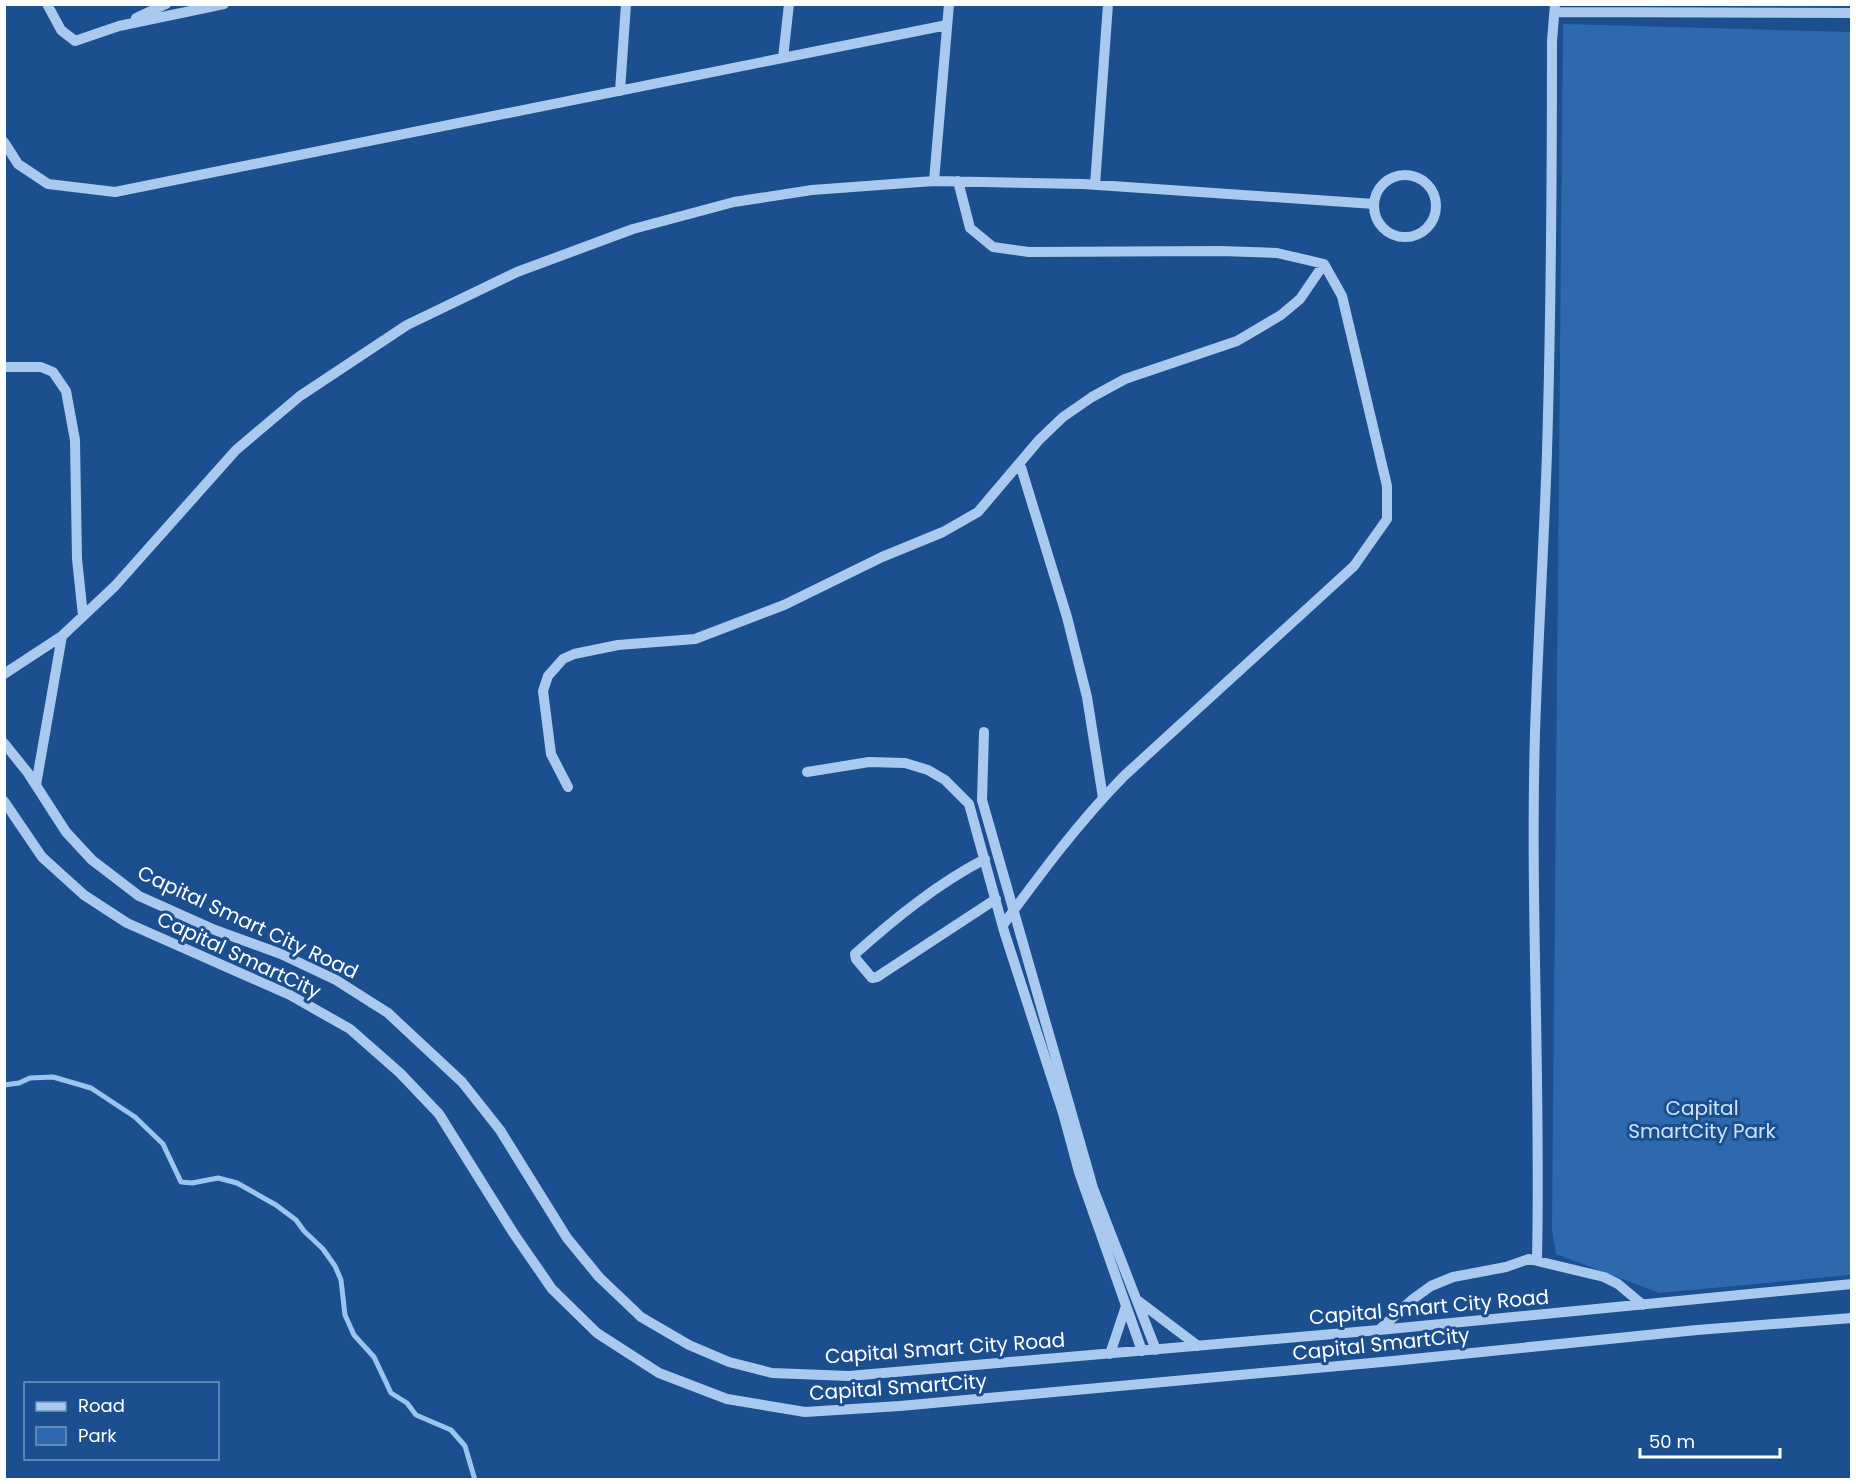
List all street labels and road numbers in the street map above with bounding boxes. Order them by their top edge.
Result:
street label: Capital Smart City Road [133,858,363,986]
street label: Capital SmartCity [152,905,326,1005]
street label: Capital Smart City Road [1308,1283,1550,1331]
street label: Capital SmartCity [1291,1321,1471,1367]
street label: Capital Smart City Road [824,1326,1066,1370]
street label: Capital SmartCity [808,1367,988,1407]

